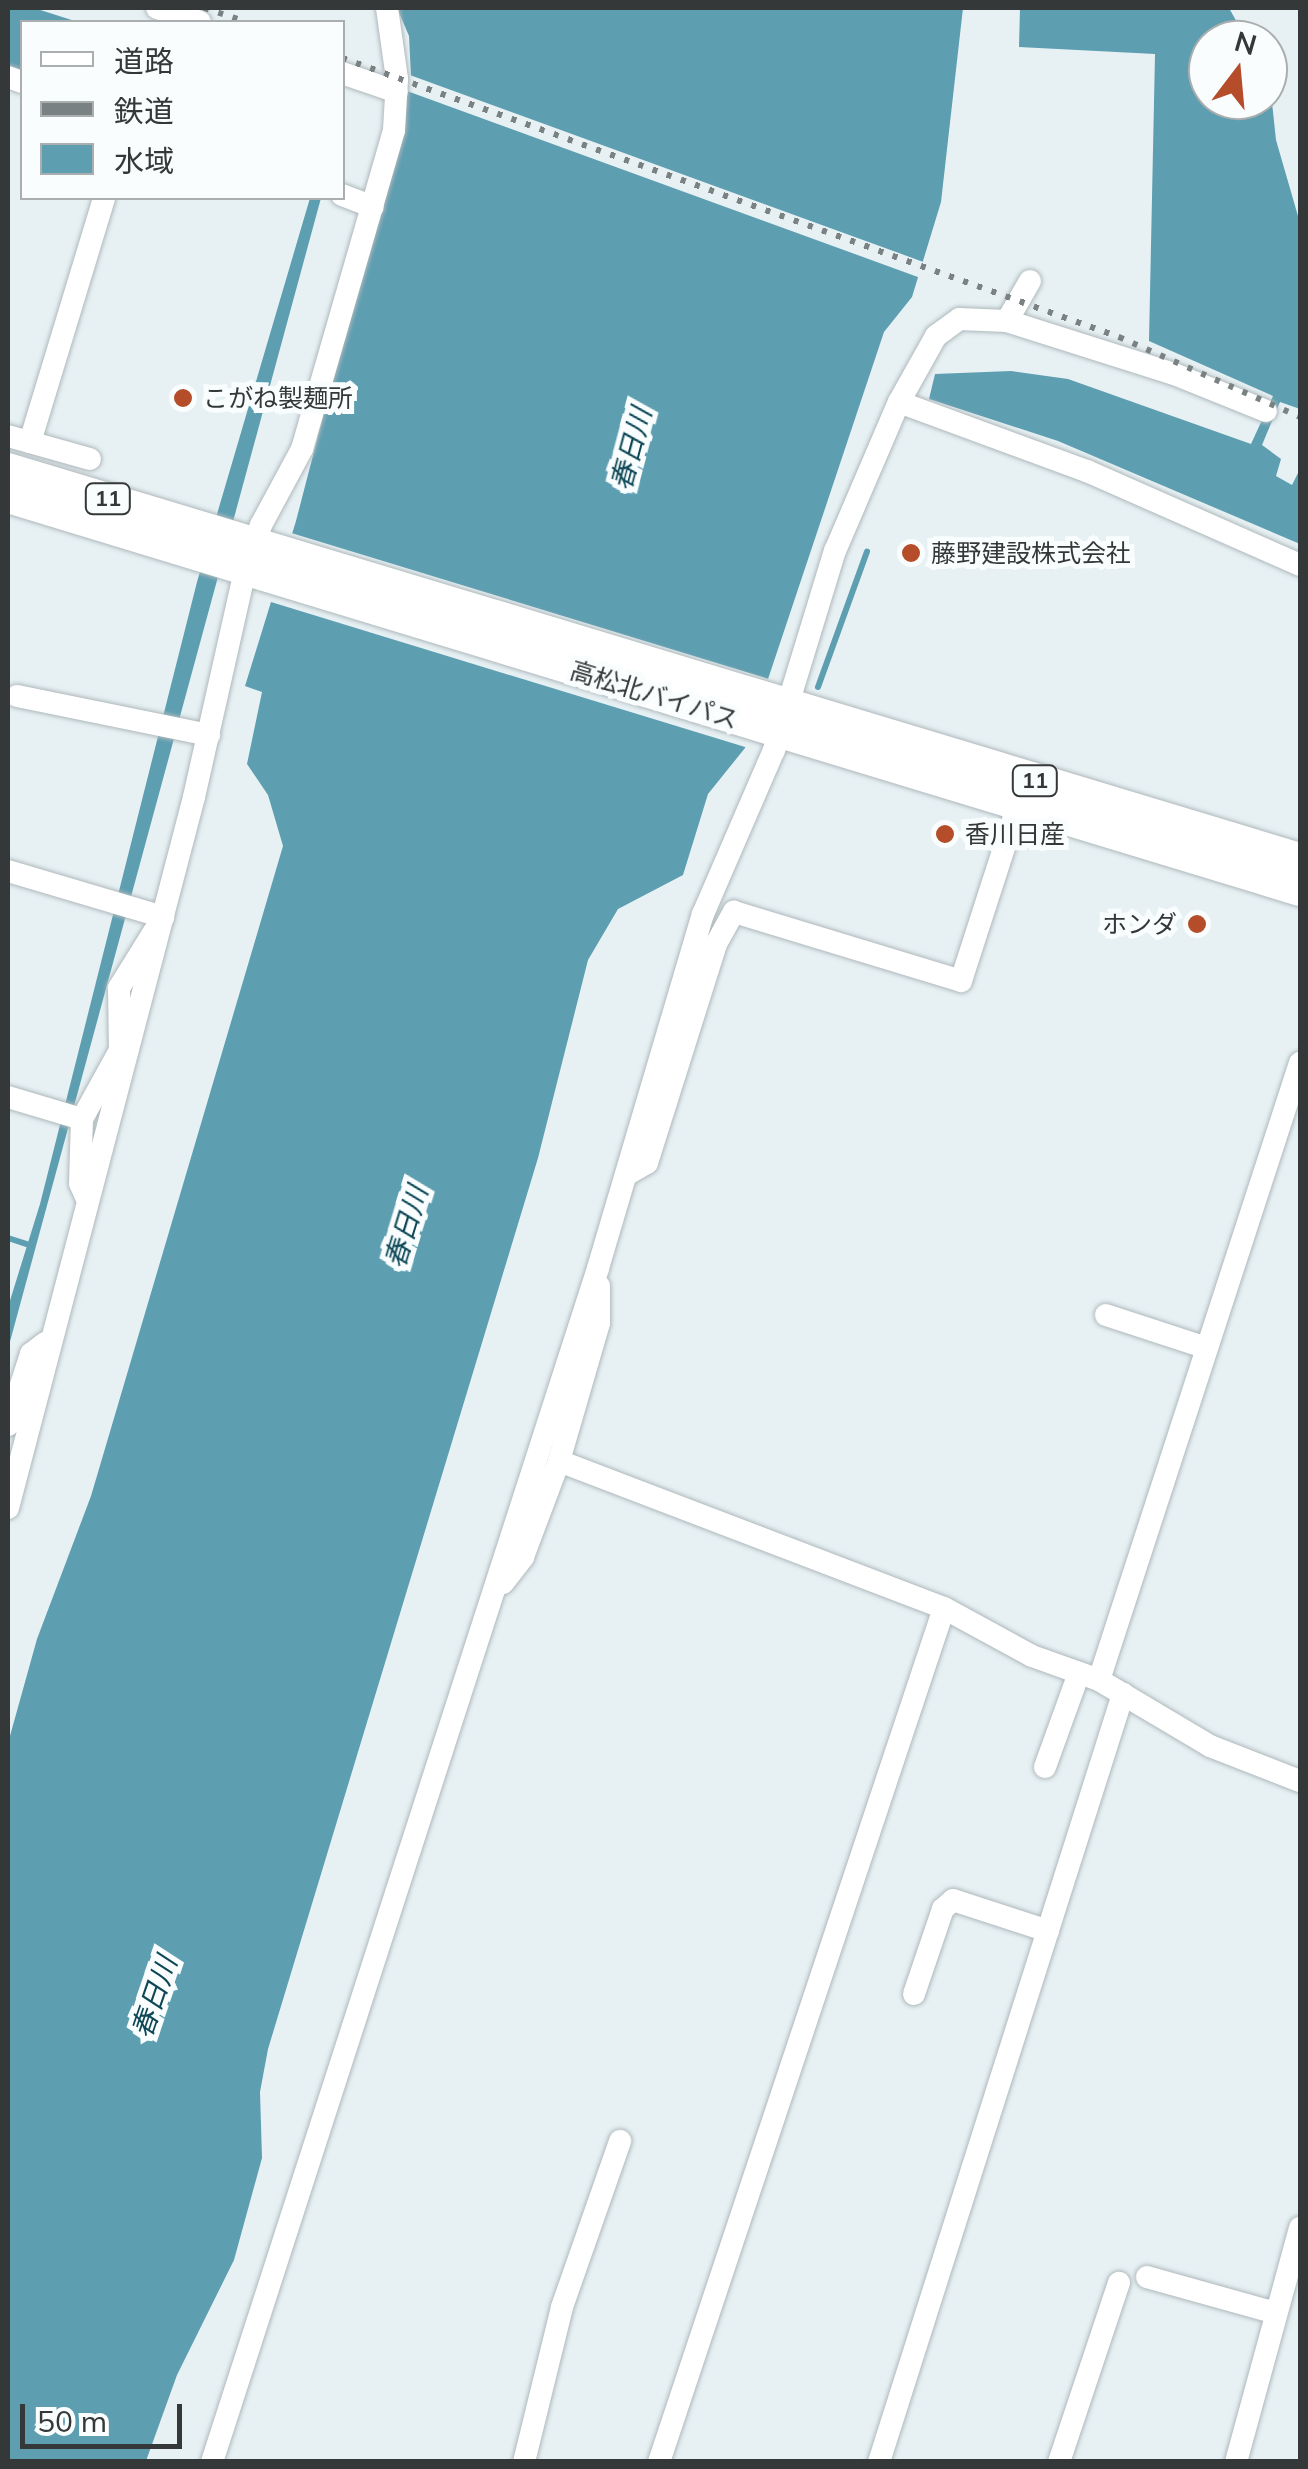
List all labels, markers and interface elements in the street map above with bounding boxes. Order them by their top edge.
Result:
legend [20,20,345,200]
north arrow [1188,20,1288,120]
text: N [1231,23,1261,62]
text: 道路 [114,42,174,80]
text: 鉄道 [114,92,174,130]
text: 水域 [114,142,174,180]
place label: こがね製麺所 [203,383,353,413]
marker: こがね製麺所 [172,387,194,409]
water label: 春日川 [604,404,658,494]
road number: 11 [83,482,133,516]
place label: 藤野建設株式会社 [931,538,1131,568]
marker: 藤野建設株式会社 [900,542,922,564]
street label: 高松北バイパス [566,655,742,735]
road number: 11 [1010,764,1060,798]
place label: 香川日産 [965,819,1065,849]
marker: 香川日産 [934,823,956,845]
place label: ホンダ [1102,909,1177,939]
marker: ホンダ [1186,913,1208,935]
water label: 春日川 [378,1182,434,1272]
water label: 春日川 [124,1952,184,2042]
scale bar [25,2384,188,2446]
text: 50 m [37,2402,107,2440]

